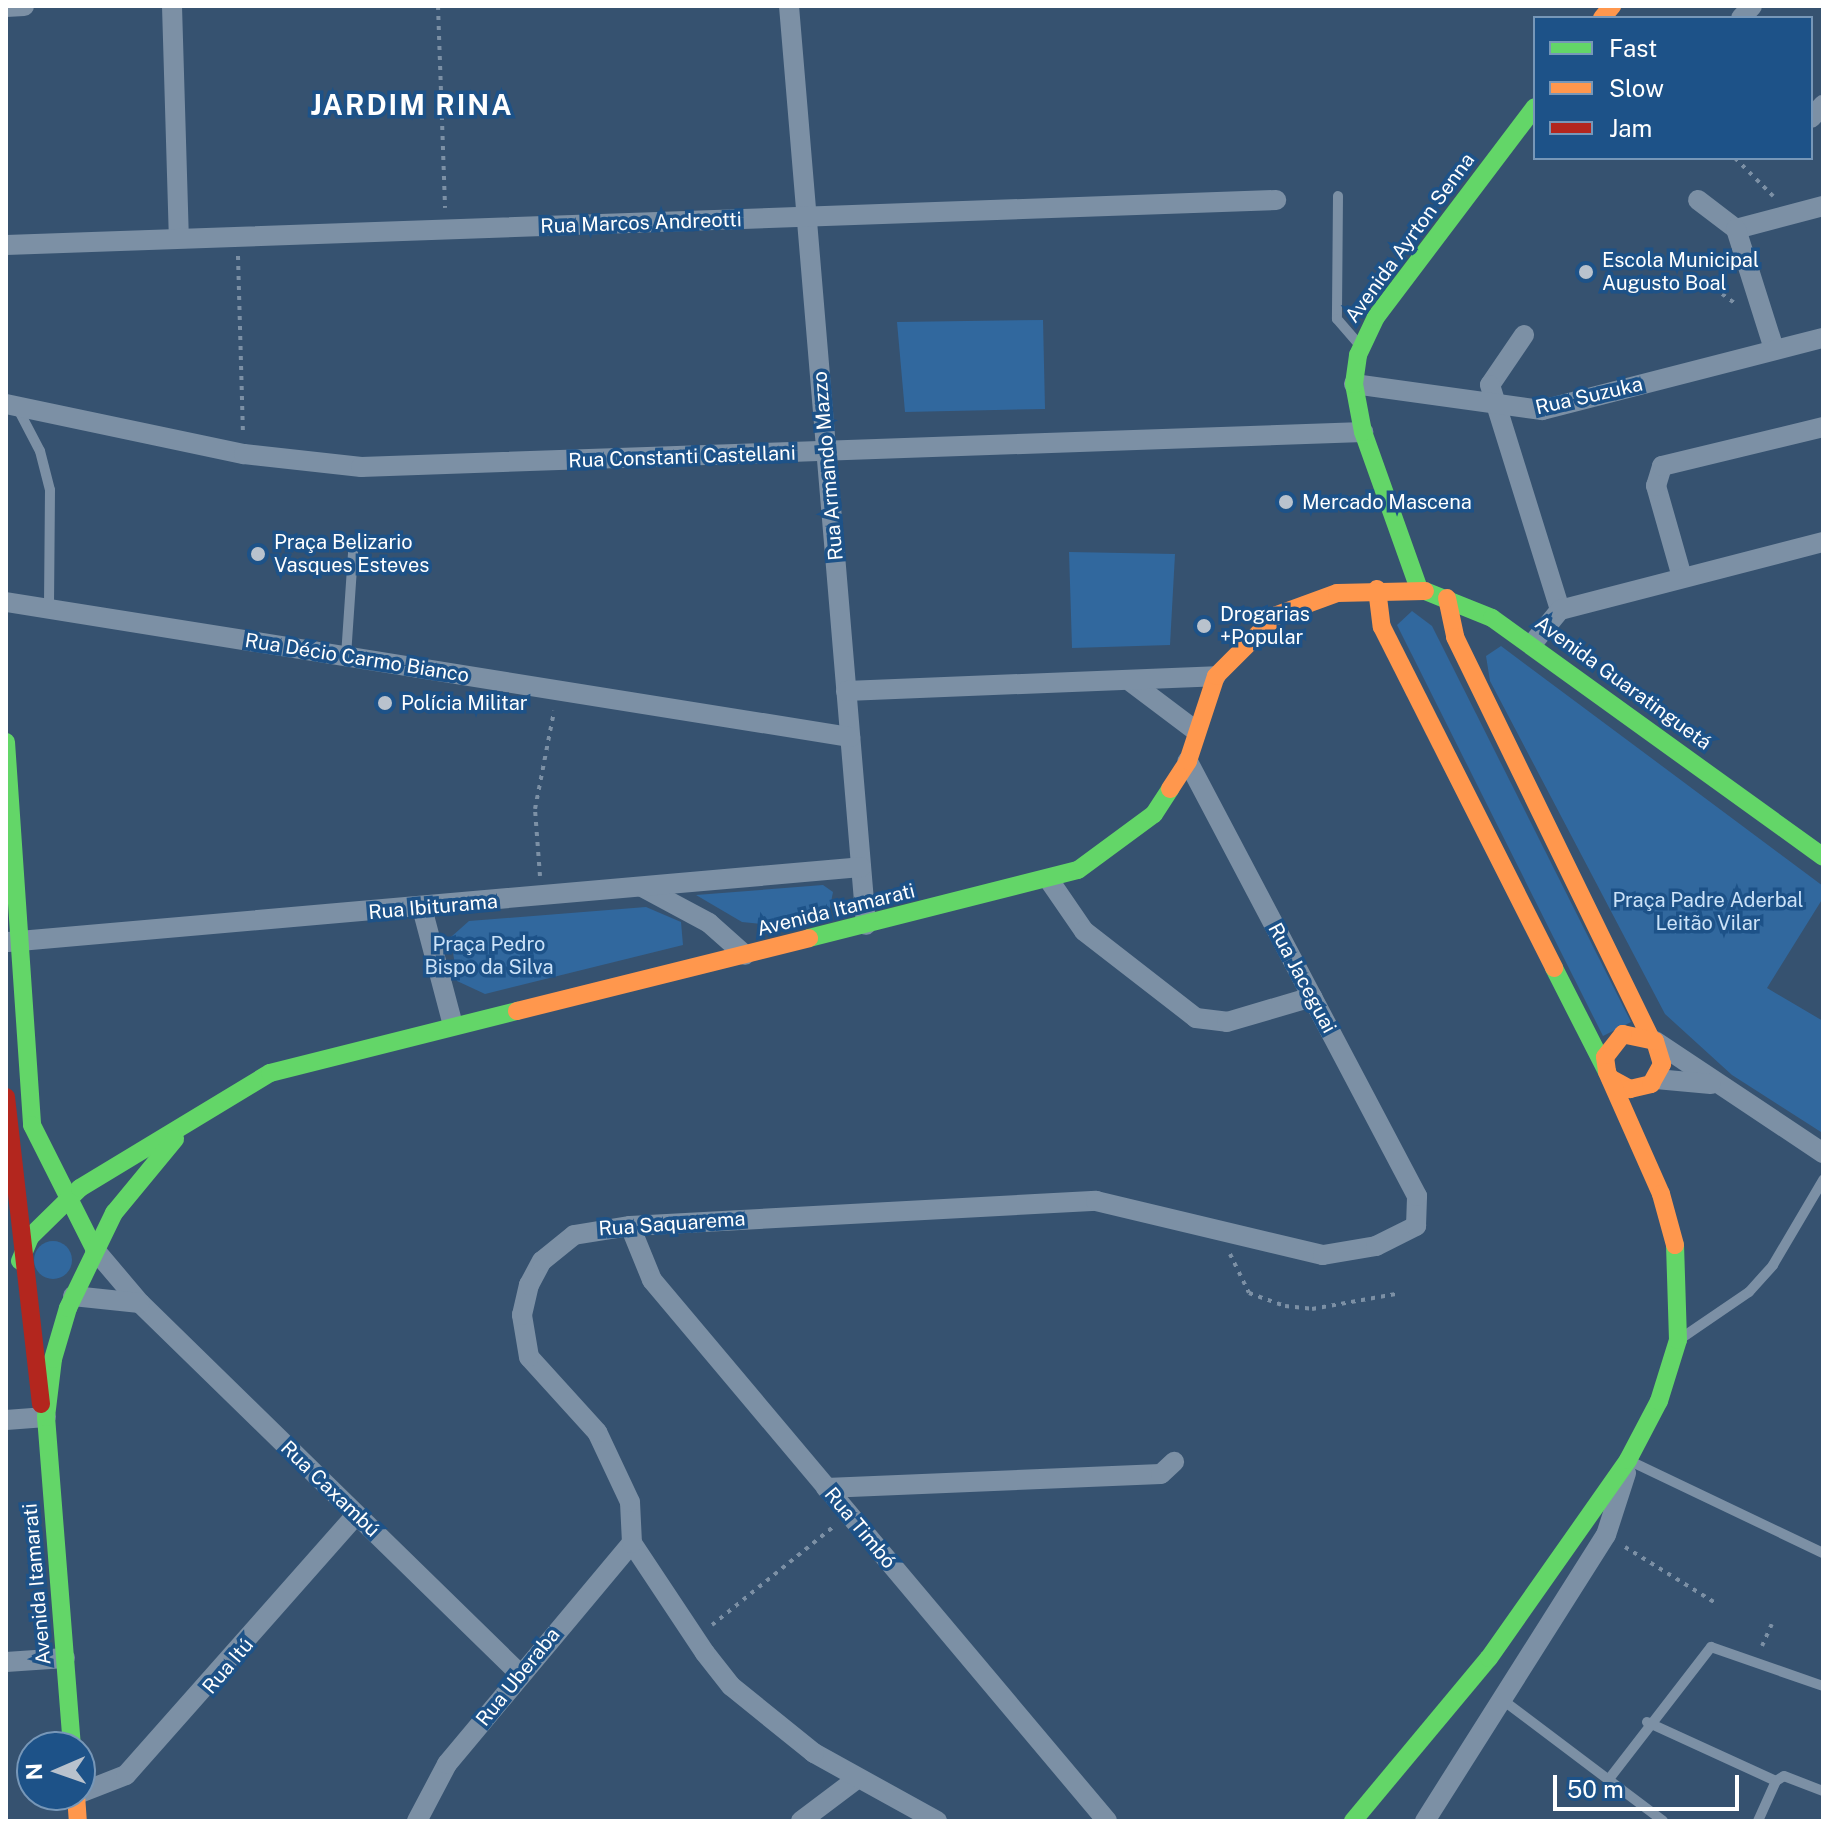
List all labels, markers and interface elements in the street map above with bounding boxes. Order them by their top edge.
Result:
legend [1533,16,1813,160]
text: Fast [1609,34,1657,62]
text: Slow [1609,74,1664,102]
district label: JARDIM RINA [310,88,514,122]
text: Jam [1609,114,1652,142]
street label: Avenida Ayrton Senna [1340,148,1480,328]
street label: Rua Marcos Andreotti [540,207,742,239]
place label: Escola Municipal Augusto Boal [1602,248,1759,295]
marker: Escola Municipal Augusto Boal [1577,263,1595,281]
street label: Rua Armando Mazzo [808,370,848,562]
street label: Rua Suzuka [1533,372,1645,420]
street label: Rua Constanti Castellani [568,441,796,473]
place label: Mercado Mascena [1302,490,1472,514]
marker: Mercado Mascena [1277,493,1295,511]
place label: Praça Belizario Vasques Esteves [274,530,429,577]
marker: Praça Belizario Vasques Esteves [249,545,267,563]
place label: Drogarias +Popular [1220,602,1310,649]
street label: Avenida Guaratinguetá [1530,611,1716,755]
marker: Drogarias +Popular [1195,617,1213,635]
street label: Rua Décio Carmo Bianco [243,628,471,688]
place label: Polícia Militar [401,691,528,715]
marker: Polícia Militar [376,694,394,712]
street label: Avenida Itamarati [754,879,918,941]
park label: Praça Padre Aderbal Leitão Vilar [1612,888,1804,935]
street label: Rua Ibiturama [367,889,499,925]
street label: Rua Jaceguai [1263,919,1341,1037]
park label: Praça Pedro Bispo da Silva [424,932,554,979]
street label: Rua Saquarema [598,1207,746,1241]
street label: Rua Caxambú [276,1436,384,1542]
street label: Rua Timbó [819,1483,901,1573]
street label: Avenida Itamarati [18,1502,56,1666]
street label: Rua Uberaba [471,1623,565,1731]
street label: Rua Itú [198,1633,258,1699]
north arrow [16,1731,96,1811]
scale bar [1557,1759,1743,1809]
text: N [21,1763,47,1781]
text: 50 m [1567,1775,1624,1803]

